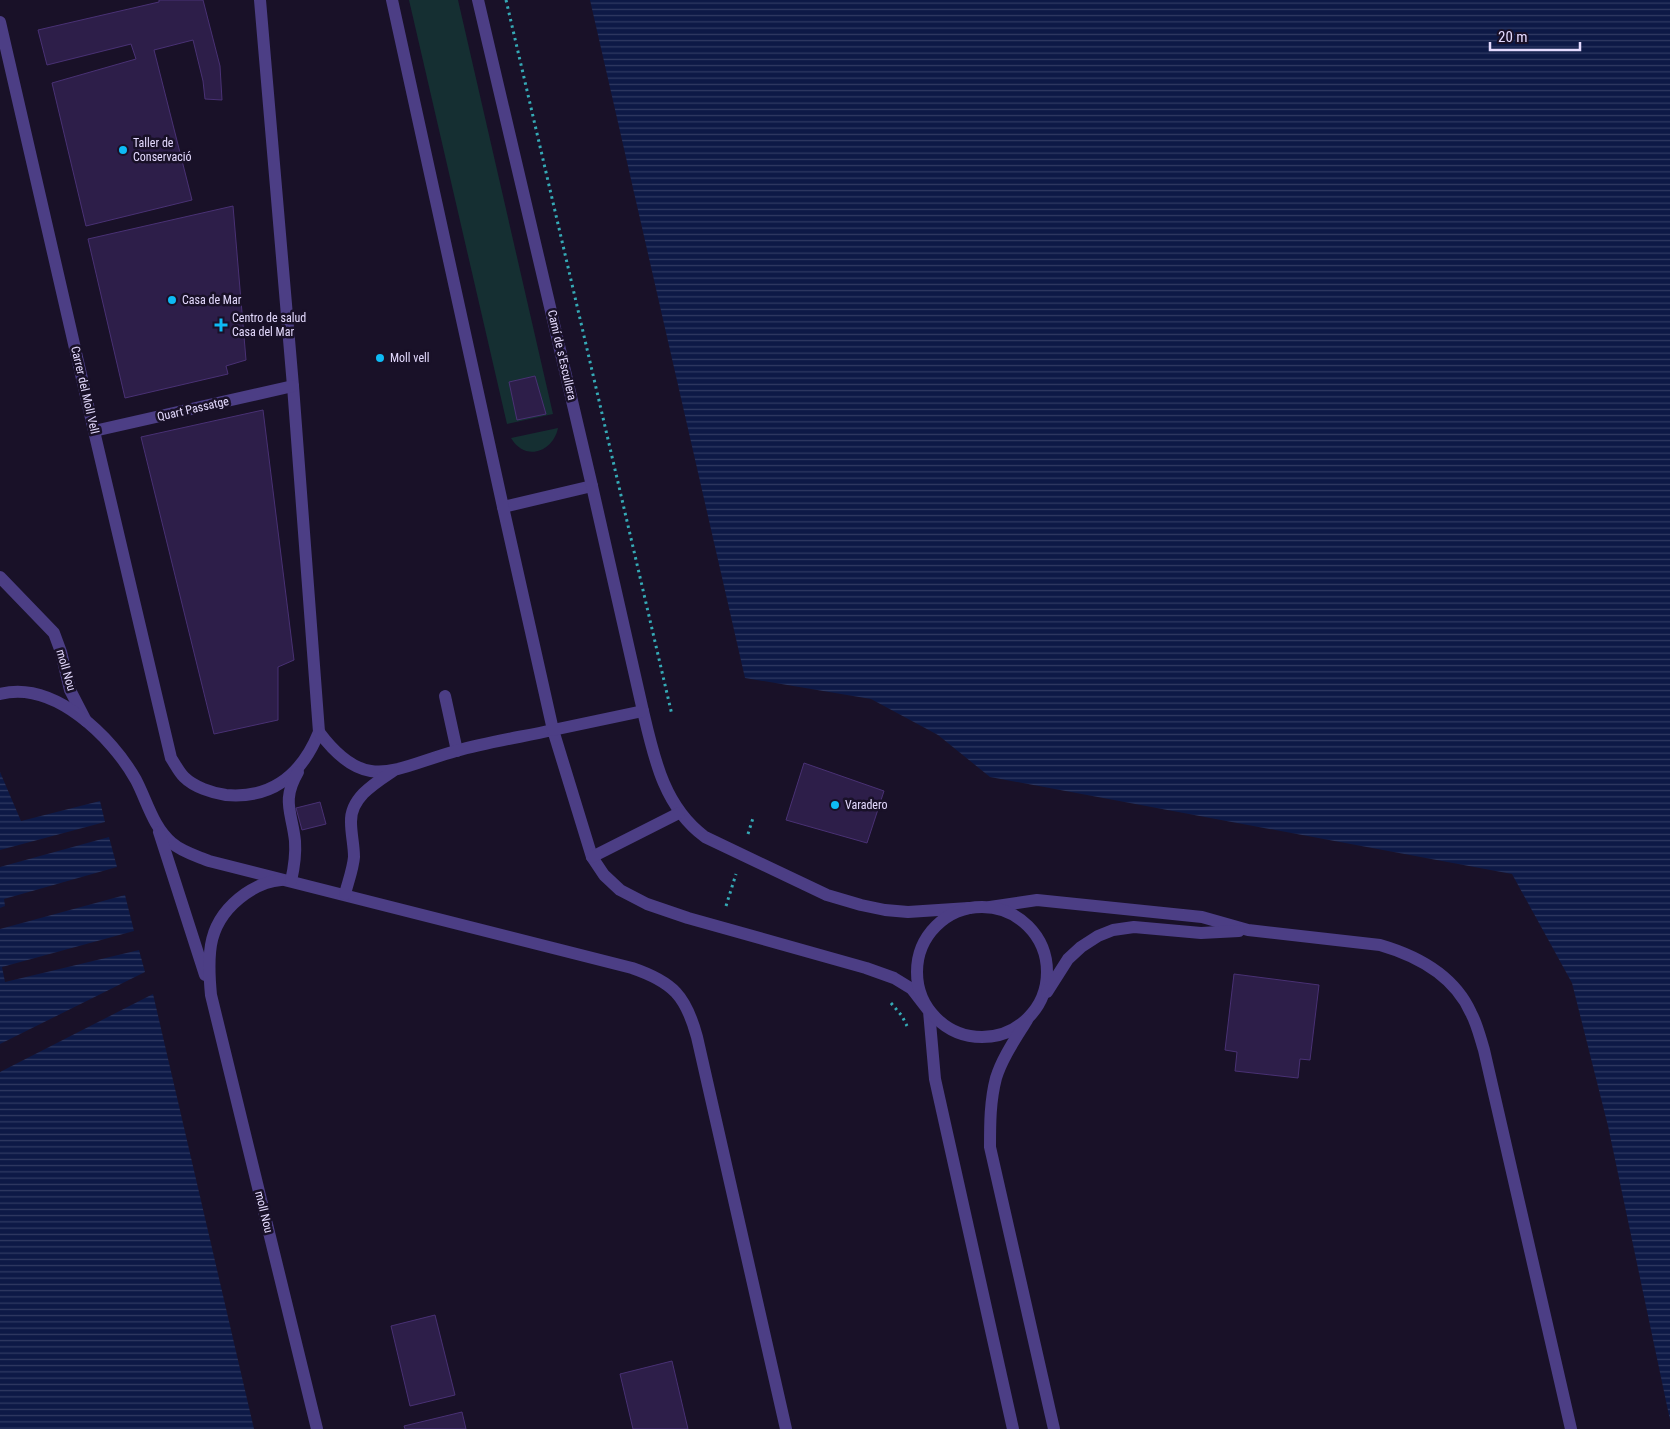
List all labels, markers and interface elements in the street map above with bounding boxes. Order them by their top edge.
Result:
scale bar [1490,20,1580,52]
text: 20 m [1498,28,1528,46]
place label: Taller de Conservació [133,136,192,164]
marker: Taller de Conservació [117,144,129,156]
place label: Casa de Mar [182,293,242,307]
marker: Casa de Mar [166,294,178,306]
street label: Camí de s'Escullera [545,309,579,402]
place label: Centro de salud Casa del Mar [232,311,306,339]
marker: Centro de salud Casa del Mar [214,318,228,332]
street label: Carrer del Moll Vell [68,345,102,435]
place label: Moll vell [390,351,430,365]
marker: Moll vell [374,352,386,364]
street label: Quart Passatge [156,394,231,424]
street label: moll Nou [53,648,79,693]
place label: Varadero [845,798,888,812]
marker: Varadero [829,799,841,811]
street label: moll Nou [252,1190,276,1235]

